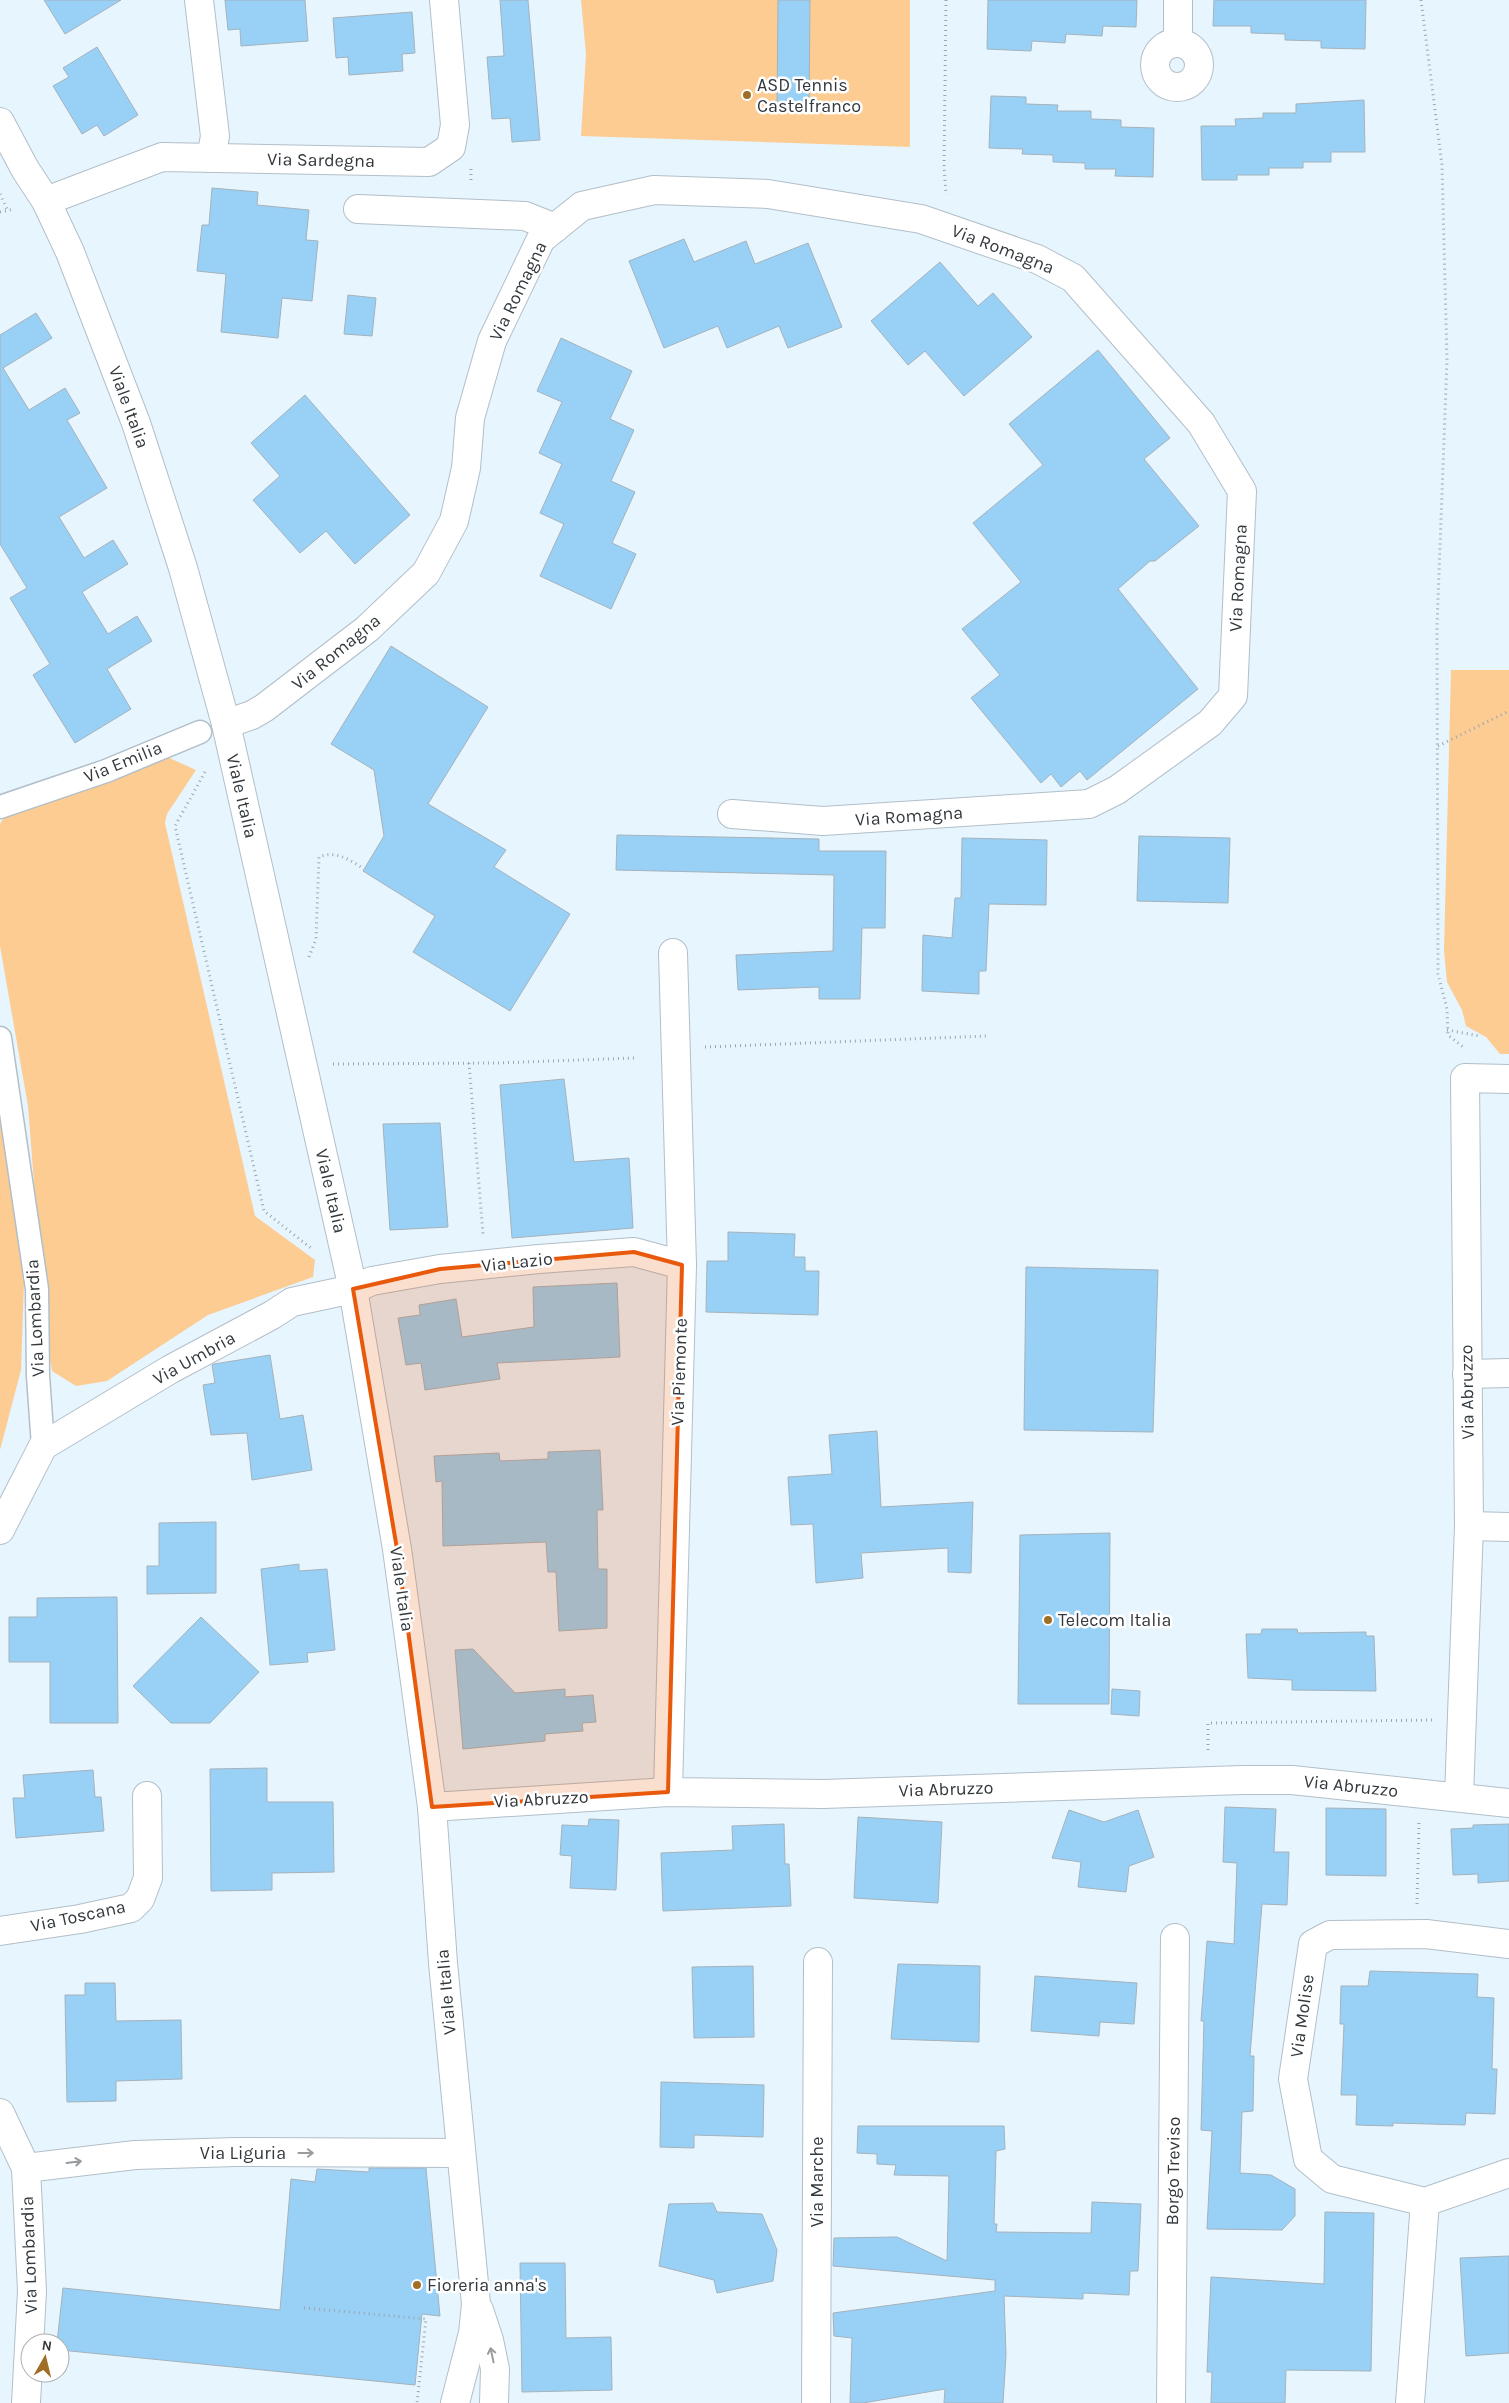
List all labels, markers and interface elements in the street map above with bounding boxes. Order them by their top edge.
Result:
place label: ASD Tennis Castelfranco [757,74,861,117]
marker: ASD Tennis Castelfranco [741,89,753,101]
street label: Via Sardegna [267,148,375,172]
street label: Via Romagna [949,219,1057,279]
street label: Via Romagna [484,238,552,344]
street label: Viale Italia [104,363,154,451]
street label: Via Romagna [1224,523,1252,633]
street label: Via Romagna [287,609,385,695]
street label: Via Emilia [81,736,165,788]
street label: Viale Italia [222,752,262,840]
street label: Via Romagna [854,801,964,831]
street label: Viale Italia [311,1147,351,1235]
street label: Via Lazio [480,1247,554,1277]
street label: Via Lombardia [21,1259,49,1377]
street label: Via Piemonte [666,1318,692,1426]
street label: Via Umbria [149,1326,239,1390]
street label: Via Abruzzo [1455,1344,1479,1440]
street label: Viale Italia [385,1545,419,1633]
place label: Telecom Italia [1058,1609,1171,1631]
marker: Telecom Italia [1042,1614,1054,1626]
street label: Via Abruzzo [1303,1770,1399,1802]
street label: Via Abruzzo [898,1776,994,1802]
street label: Via Abruzzo [493,1786,589,1812]
street label: Via Toscana [29,1895,127,1937]
street label: Viale Italia [431,1948,461,2036]
street label: Via Molise [1285,1973,1319,2059]
street label: Borgo Treviso [1161,2116,1185,2226]
street label: Via Marche [806,2137,828,2227]
street label: Via Liguria [200,2142,286,2164]
one-way arrow [298,2148,314,2158]
one-way arrow [66,2157,82,2167]
street label: Via Lombardia [16,2196,42,2314]
place label: Fioreria anna's [427,2274,547,2296]
marker: Fioreria anna's [411,2279,423,2291]
north arrow [20,2333,70,2383]
text: N [41,2337,53,2355]
one-way arrow [487,2347,496,2363]

